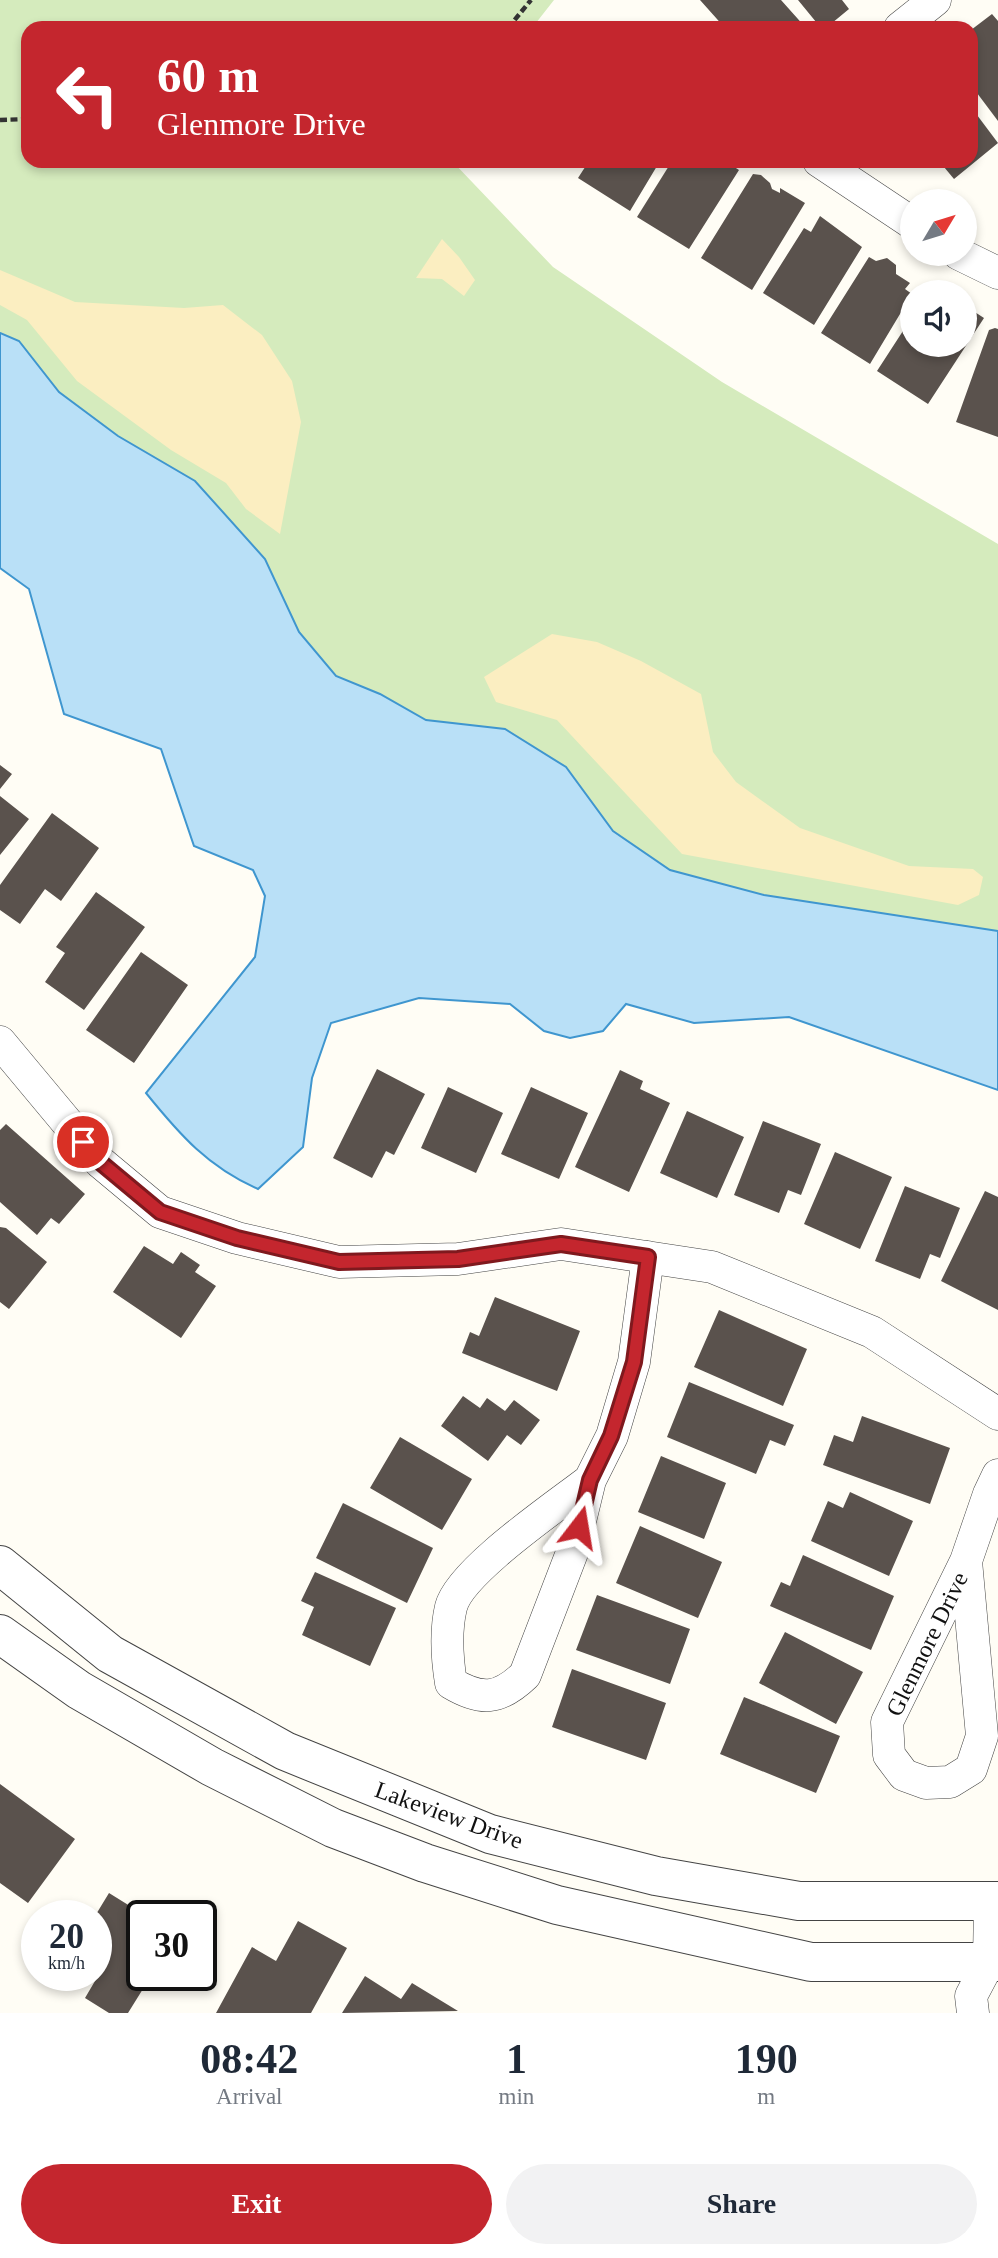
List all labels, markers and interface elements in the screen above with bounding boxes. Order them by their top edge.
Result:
text: 60 m [157,48,259,103]
icon: left [42,49,133,140]
text: Glenmore Drive [157,106,366,142]
north arrow [900,189,976,266]
map controls [900,189,977,357]
button: sound [900,280,977,357]
pin [53,1112,113,1172]
icon: arrive [64,1123,102,1161]
position arrow [542,1490,616,1564]
street label: Glenmore Drive [881,1568,973,1720]
street label: Lakeview Drive [372,1776,526,1854]
speed limit sign: 30 [126,1900,217,1991]
text: 20 [49,1917,84,1956]
text: km/h [48,1953,85,1973]
text: 08:42 [200,2036,298,2082]
text: 1 [506,2036,527,2082]
text: 190 [735,2036,798,2082]
text: Arrival [216,2084,283,2109]
text: min [499,2084,534,2109]
text: m [757,2084,775,2109]
button: Exit [21,2164,492,2244]
button: Share [506,2164,977,2244]

